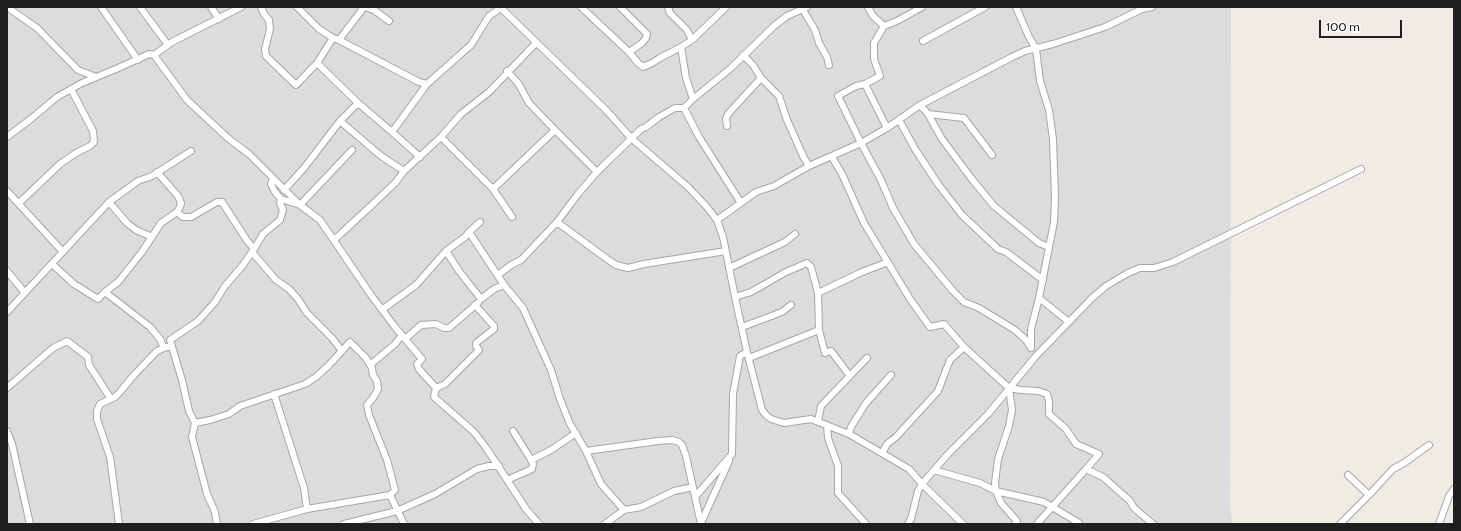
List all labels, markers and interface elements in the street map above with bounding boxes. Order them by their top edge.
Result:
scale bar [1321,12,1404,38]
text: 100 m [1326,19,1360,34]

